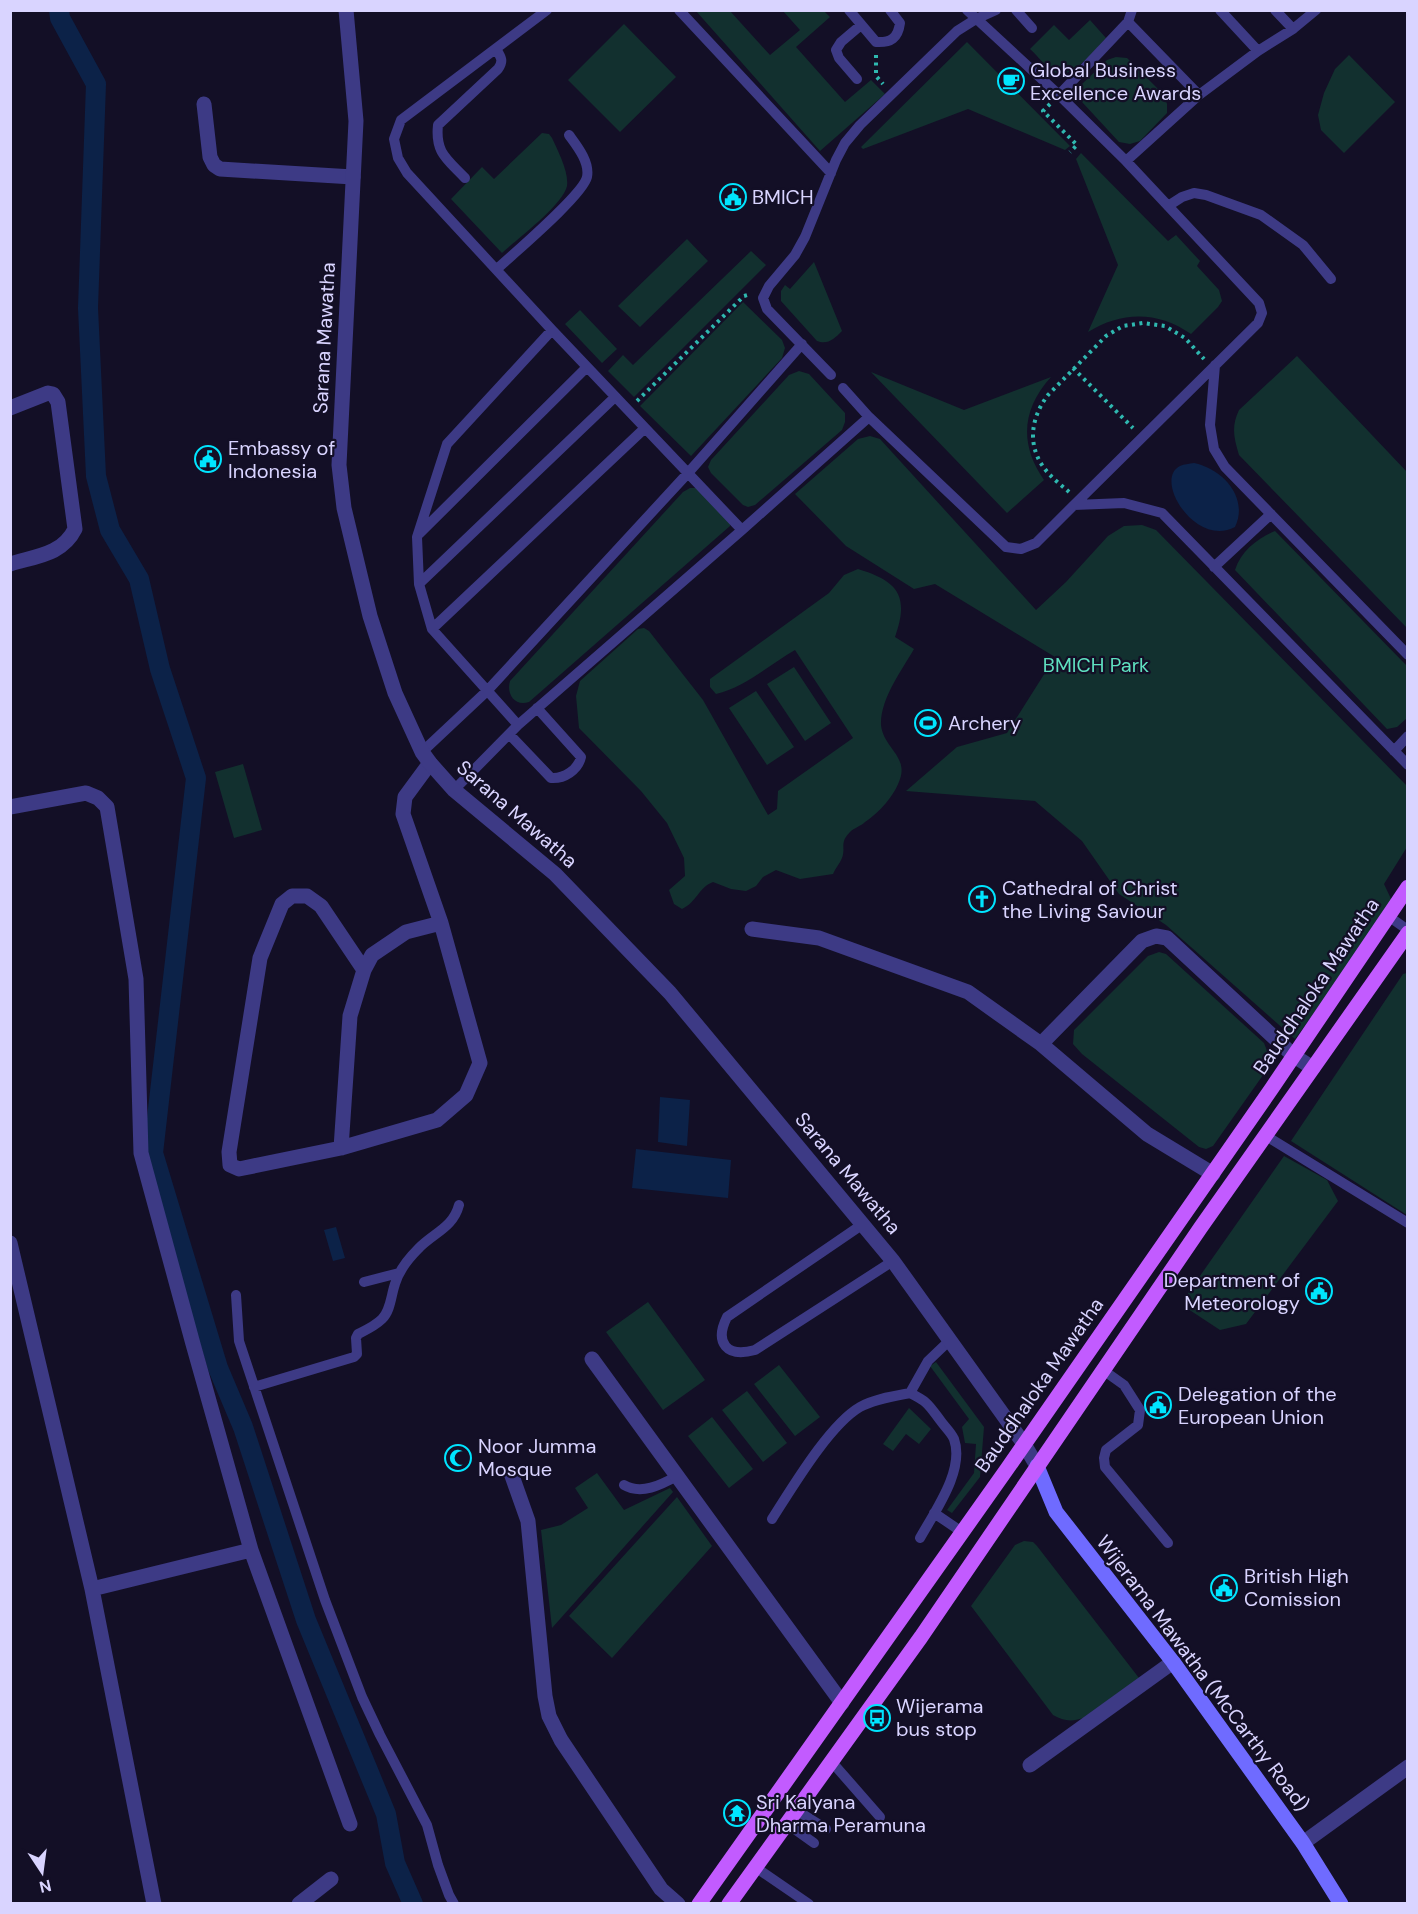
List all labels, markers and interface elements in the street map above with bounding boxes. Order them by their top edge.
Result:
place label: Global Business Excellence Awards [1030,57,1201,106]
cafe icon: Global Business Excellence Awards [996,66,1026,96]
public building icon: BMICH [718,182,748,212]
place label: BMICH [752,184,814,210]
street label: Sarana Mawatha [307,262,341,414]
place label: Embassy of Indonesia [228,435,335,484]
public building icon: Embassy of Indonesia [193,444,223,474]
park label: BMICH Park [1043,652,1149,678]
sports icon: Archery [913,708,943,738]
place label: Archery [948,710,1021,736]
street label: Sarana Mawatha [451,754,583,874]
place label: Cathedral of Christ the Living Saviour [1002,875,1178,924]
church icon: Cathedral of Christ the Living Saviour [967,884,997,914]
street label: Bauddhaloka Mawatha [1247,893,1385,1079]
street label: Sarana Mawatha [789,1107,907,1239]
place label: Department of Meteorology [1164,1267,1300,1316]
public building icon: Department of Meteorology [1304,1276,1334,1306]
street label: Bauddhaloka Mawatha [969,1293,1109,1477]
place label: Delegation of the European Union [1178,1381,1337,1430]
public building icon: Delegation of the European Union [1143,1390,1173,1420]
place label: Noor Jumma Mosque [478,1433,596,1482]
mosque icon: Noor Jumma Mosque [443,1443,473,1473]
street label: Wijerama Mawatha (McCarthy Road) [1091,1530,1315,1816]
place label: British High Comission [1244,1563,1349,1612]
public building icon: British High Comission [1209,1573,1239,1603]
place label: Wijerama bus stop [896,1693,983,1742]
bus stop icon: Wijerama bus stop [862,1703,892,1733]
place label: Sri Kalyana Dharma Peramuna [756,1789,926,1838]
temple icon: Sri Kalyana Dharma Peramuna [722,1798,752,1828]
north arrow [12,1842,72,1902]
text: N [37,1875,53,1898]

